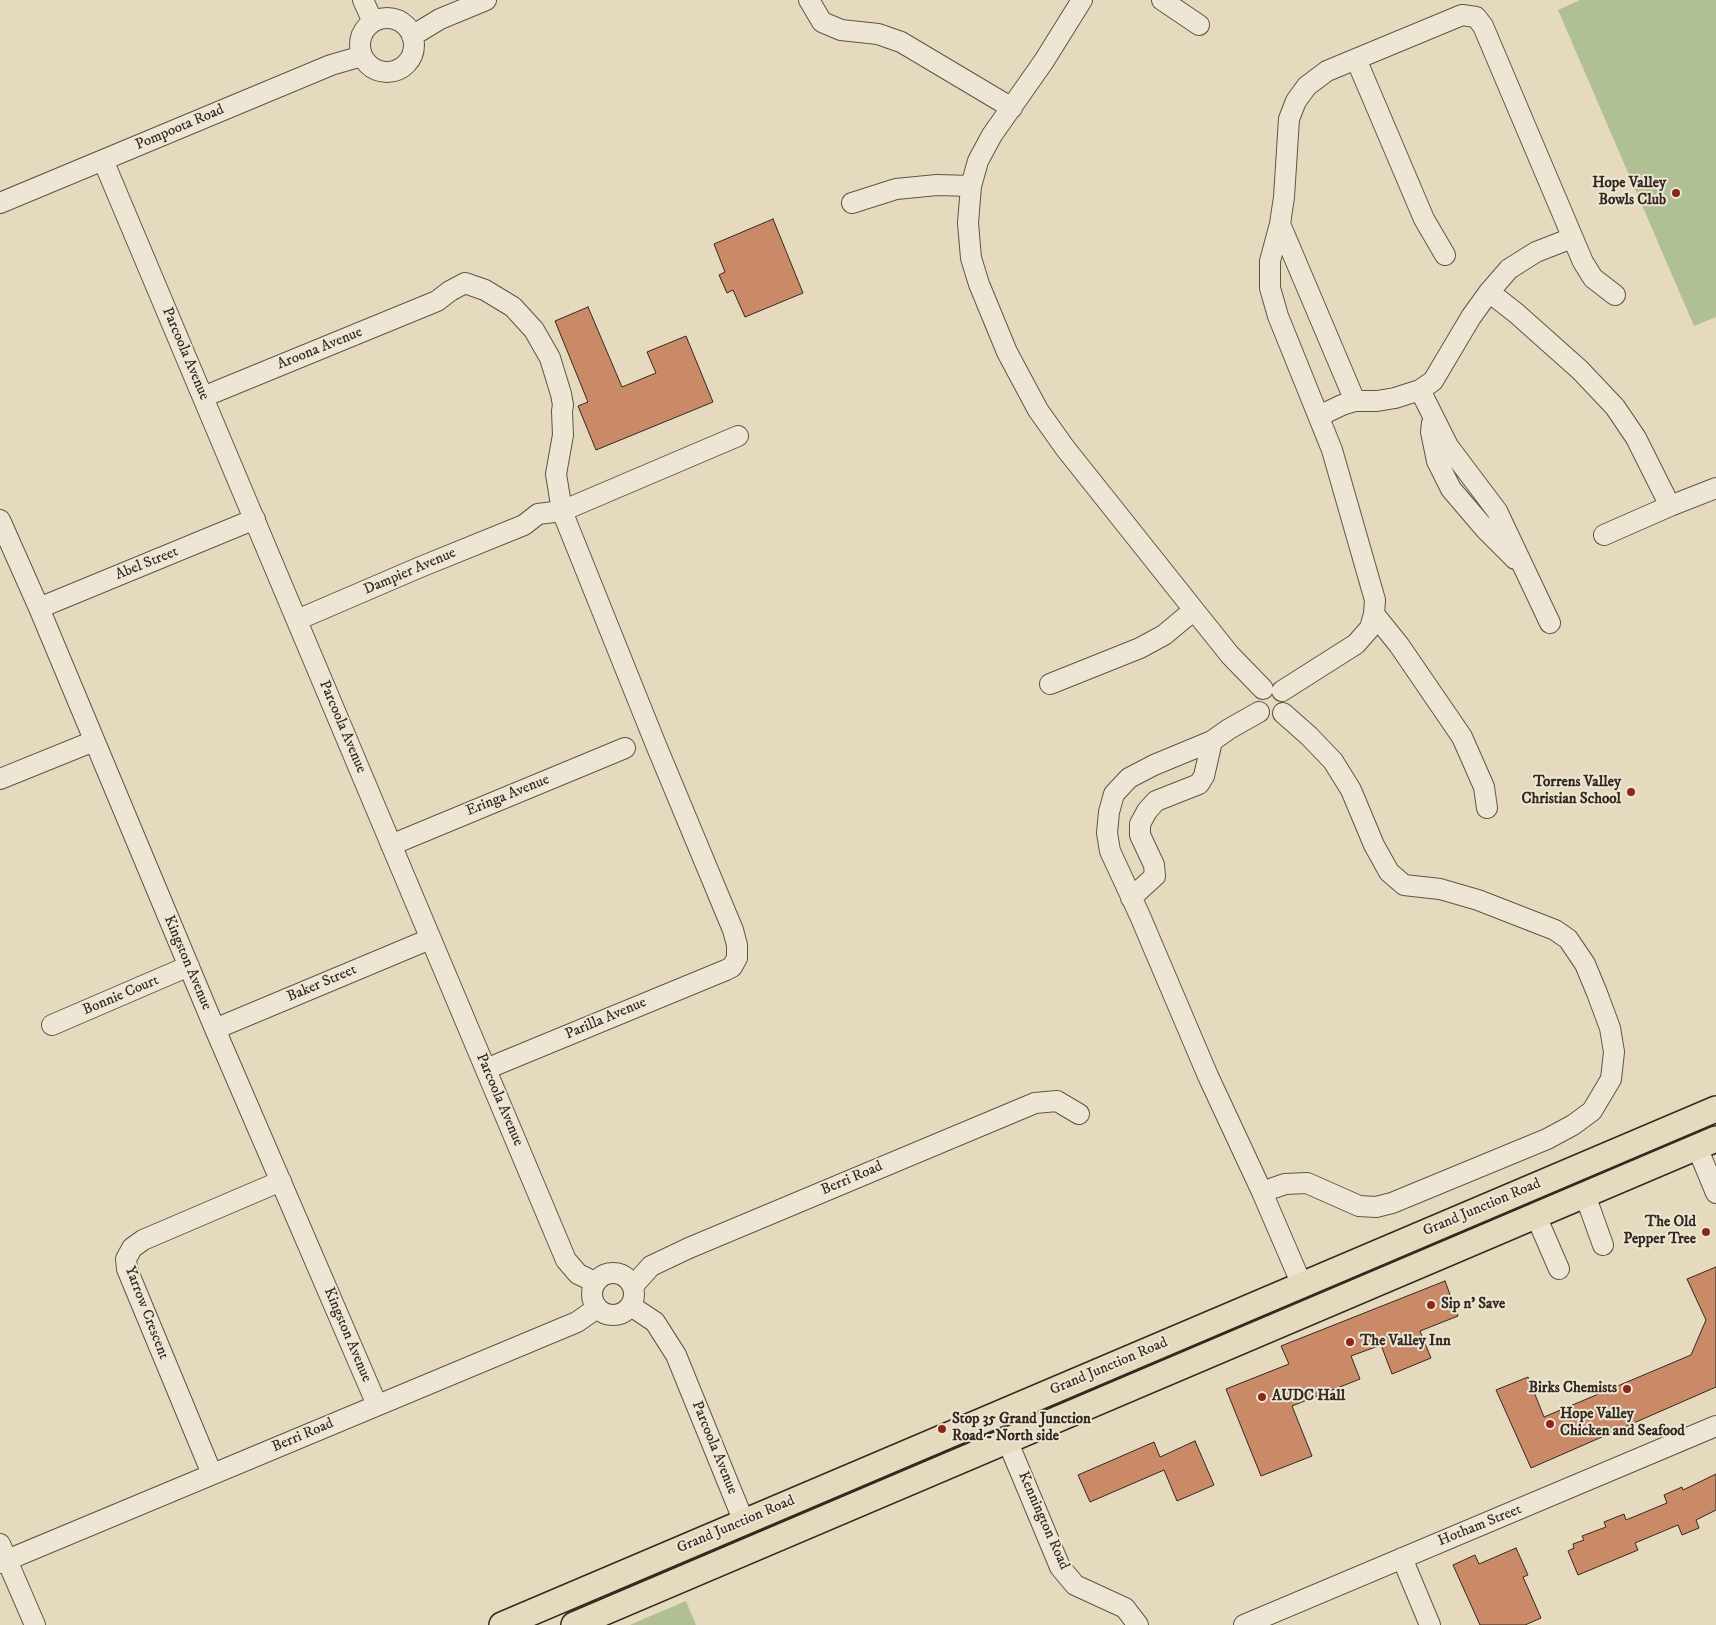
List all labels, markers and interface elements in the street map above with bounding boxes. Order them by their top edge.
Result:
street label: Pompoota Road [133,101,227,155]
place label: Hope Valley Bowls Club [1592,175,1666,210]
marker: Hope Valley Bowls Club [1670,187,1682,199]
street label: Parcoola Avenue [157,305,213,403]
street label: Aroona Avenue [275,324,365,374]
street label: Abel Street [113,543,181,585]
street label: Dampier Avenue [361,544,459,600]
street label: Parcoola Avenue [314,678,370,776]
street label: Eringa Avenue [464,771,552,821]
place label: Torrens Valley Christian School [1521,774,1621,809]
marker: Torrens Valley Christian School [1625,786,1637,798]
street label: Kingston Avenue [159,913,215,1013]
street label: Baker Street [285,961,359,1007]
street label: Bonnie Court [80,972,162,1020]
street label: Parilla Avenue [563,994,649,1044]
street label: Parcoola Avenue [471,1051,527,1149]
street label: Berri Road [819,1158,885,1200]
street label: Grand Junction Road [1420,1175,1544,1241]
place label: The Old Pepper Tree [1623,1214,1696,1249]
marker: The Old Pepper Tree [1700,1226,1712,1238]
street label: Yarrow Crescent [120,1264,172,1362]
street label: Kingston Avenue [319,1285,375,1385]
place label: Sip n' Save [1441,1296,1505,1314]
marker: Sip n' Save [1425,1299,1437,1311]
place label: The Valley Inn [1360,1333,1451,1351]
street label: Grand Junction Road [1047,1334,1171,1400]
marker: The Valley Inn [1344,1336,1356,1348]
place label: Birks Chemists [1529,1380,1617,1398]
marker: Birks Chemists [1621,1383,1633,1395]
place label: AUDC Hall [1272,1388,1345,1406]
marker: AUDC Hall [1256,1391,1268,1403]
street label: Parcoola Avenue [687,1399,741,1497]
place label: Hope Valley Chicken and Seafood [1560,1406,1685,1441]
place label: Stop 35 Grand Junction Road - North side [952,1411,1091,1446]
street label: Berri Road [270,1415,336,1457]
marker: Hope Valley Chicken and Seafood [1544,1418,1556,1430]
marker: Stop 35 Grand Junction Road - North side [936,1423,948,1435]
street label: Kennington Road [1013,1469,1073,1573]
street label: Grand Junction Road [674,1492,798,1558]
street label: Hotham Street [1436,1501,1524,1551]

